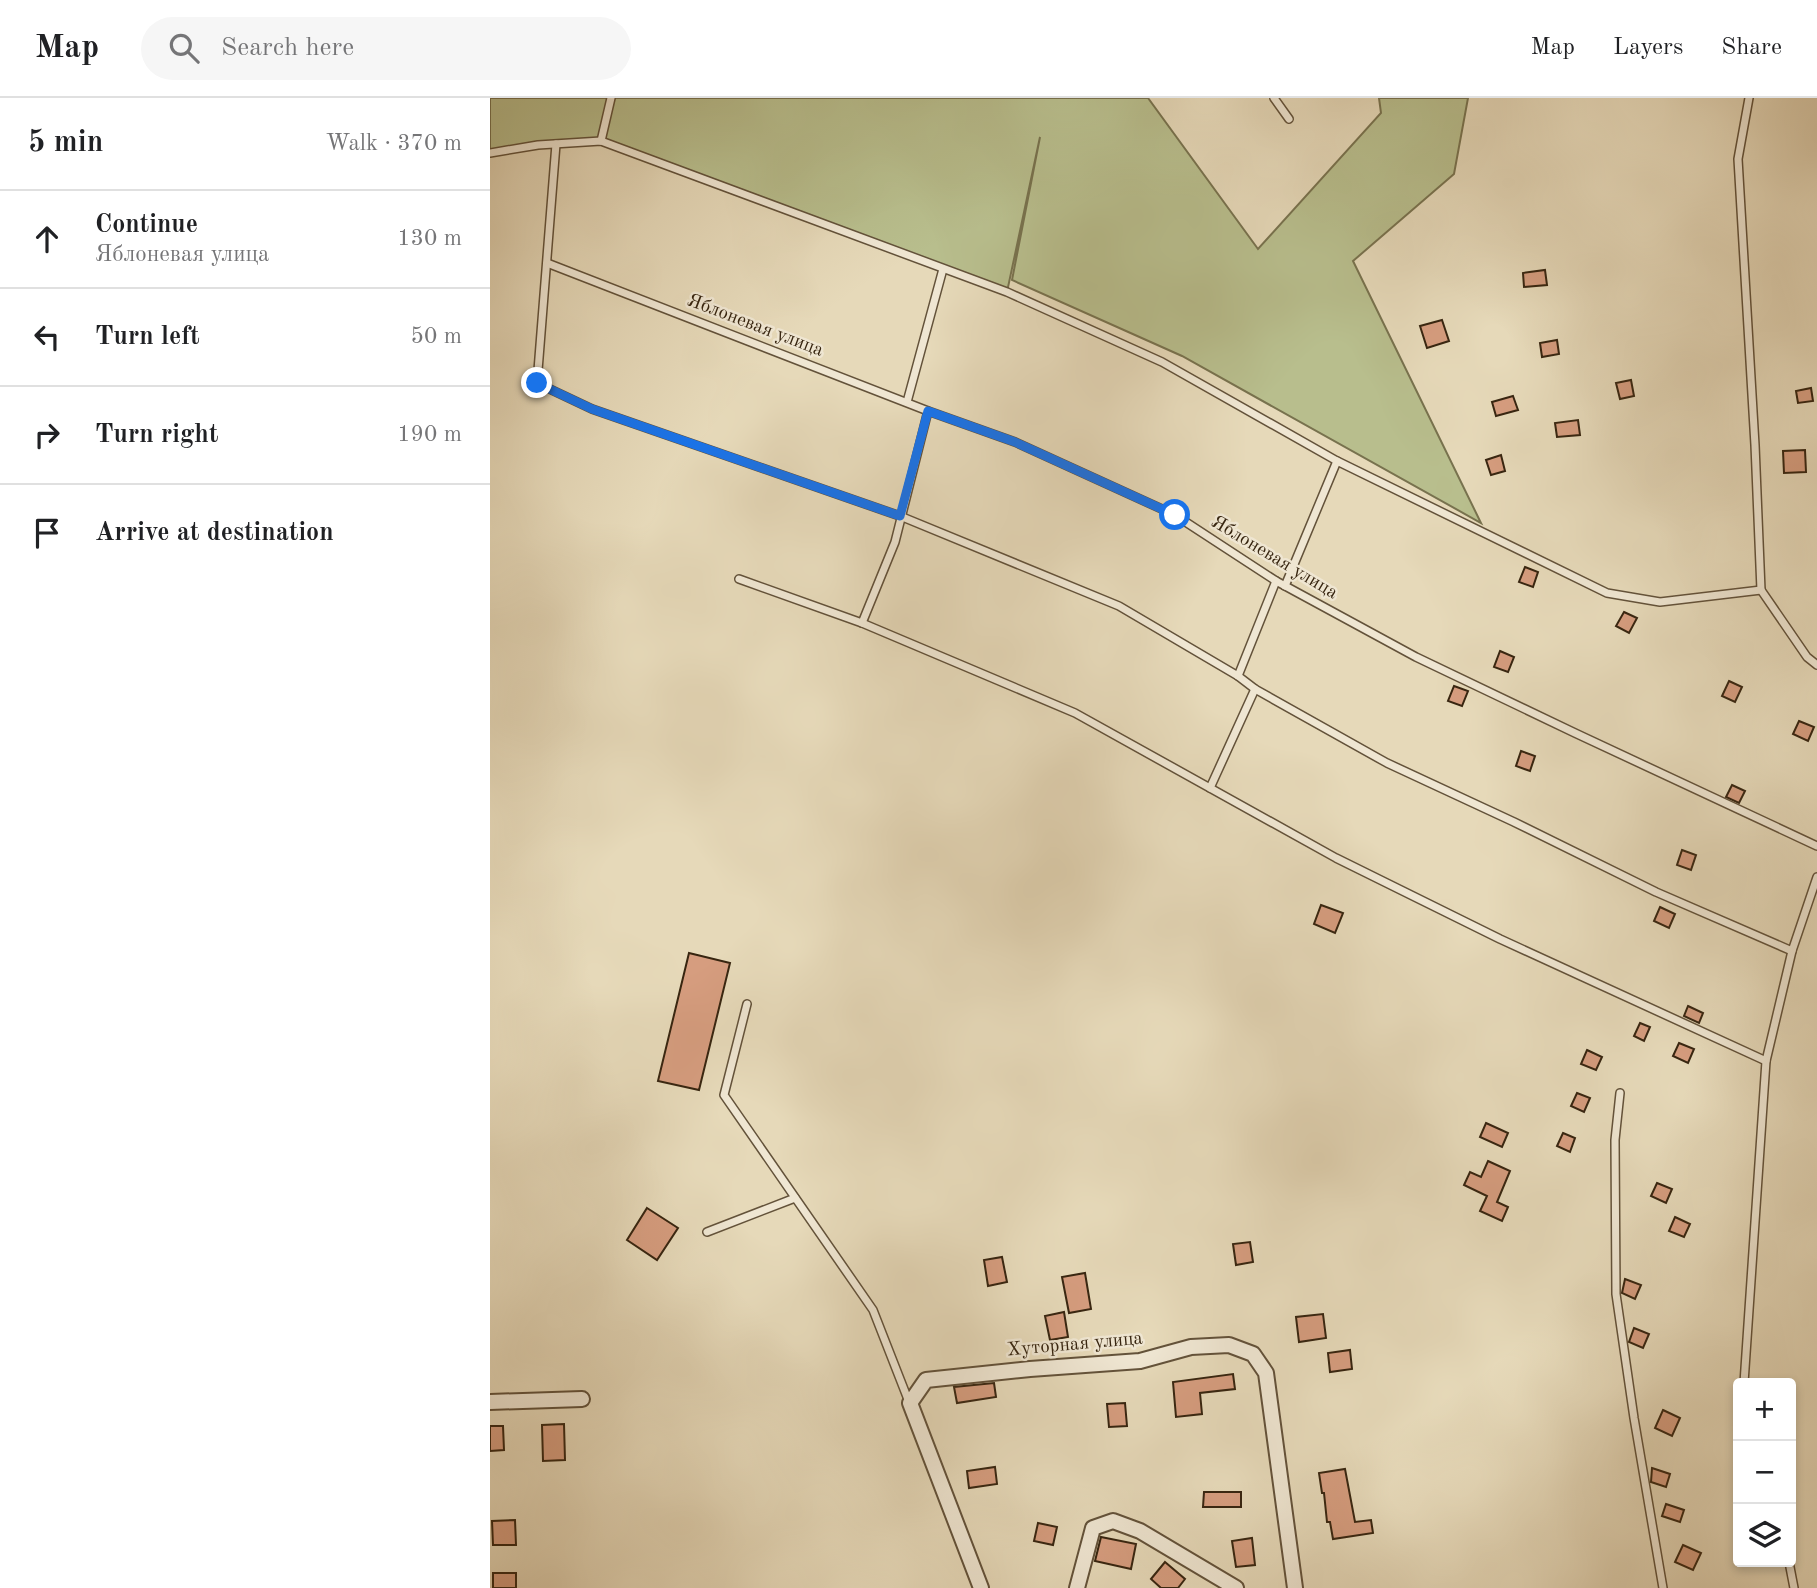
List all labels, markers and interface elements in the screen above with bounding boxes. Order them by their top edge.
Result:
search box [141,17,631,80]
icon: search [165,29,203,67]
text: Map [35,32,99,65]
text: Search here [221,35,354,61]
text: Map [1531,36,1575,60]
text: Layers [1613,36,1683,60]
text: Share [1721,36,1782,60]
text: 5 min [28,128,103,158]
text: Walk · 370 m [326,132,462,155]
text: Continue [95,212,198,238]
icon: ahead [28,220,66,258]
text: 130 m [397,227,462,250]
text: Яблоневая улица [95,243,269,266]
street label: Яблоневая улица [684,291,826,361]
icon: left [28,318,66,356]
text: Turn left [95,324,200,350]
text: 50 m [411,325,462,348]
route end [521,367,552,398]
icon: right [28,416,66,454]
text: Turn right [95,422,218,448]
text: 190 m [397,423,462,446]
route start [1159,499,1190,530]
street label: Яблоневая улица [1207,513,1341,604]
icon: arrive [28,514,66,552]
text: Arrive at destination [95,520,334,546]
street label: Хуторная улица [1006,1330,1144,1360]
map controls [1733,1378,1796,1567]
button: + [1733,1378,1796,1441]
button: − [1733,1441,1796,1504]
button: layers [1733,1504,1796,1567]

